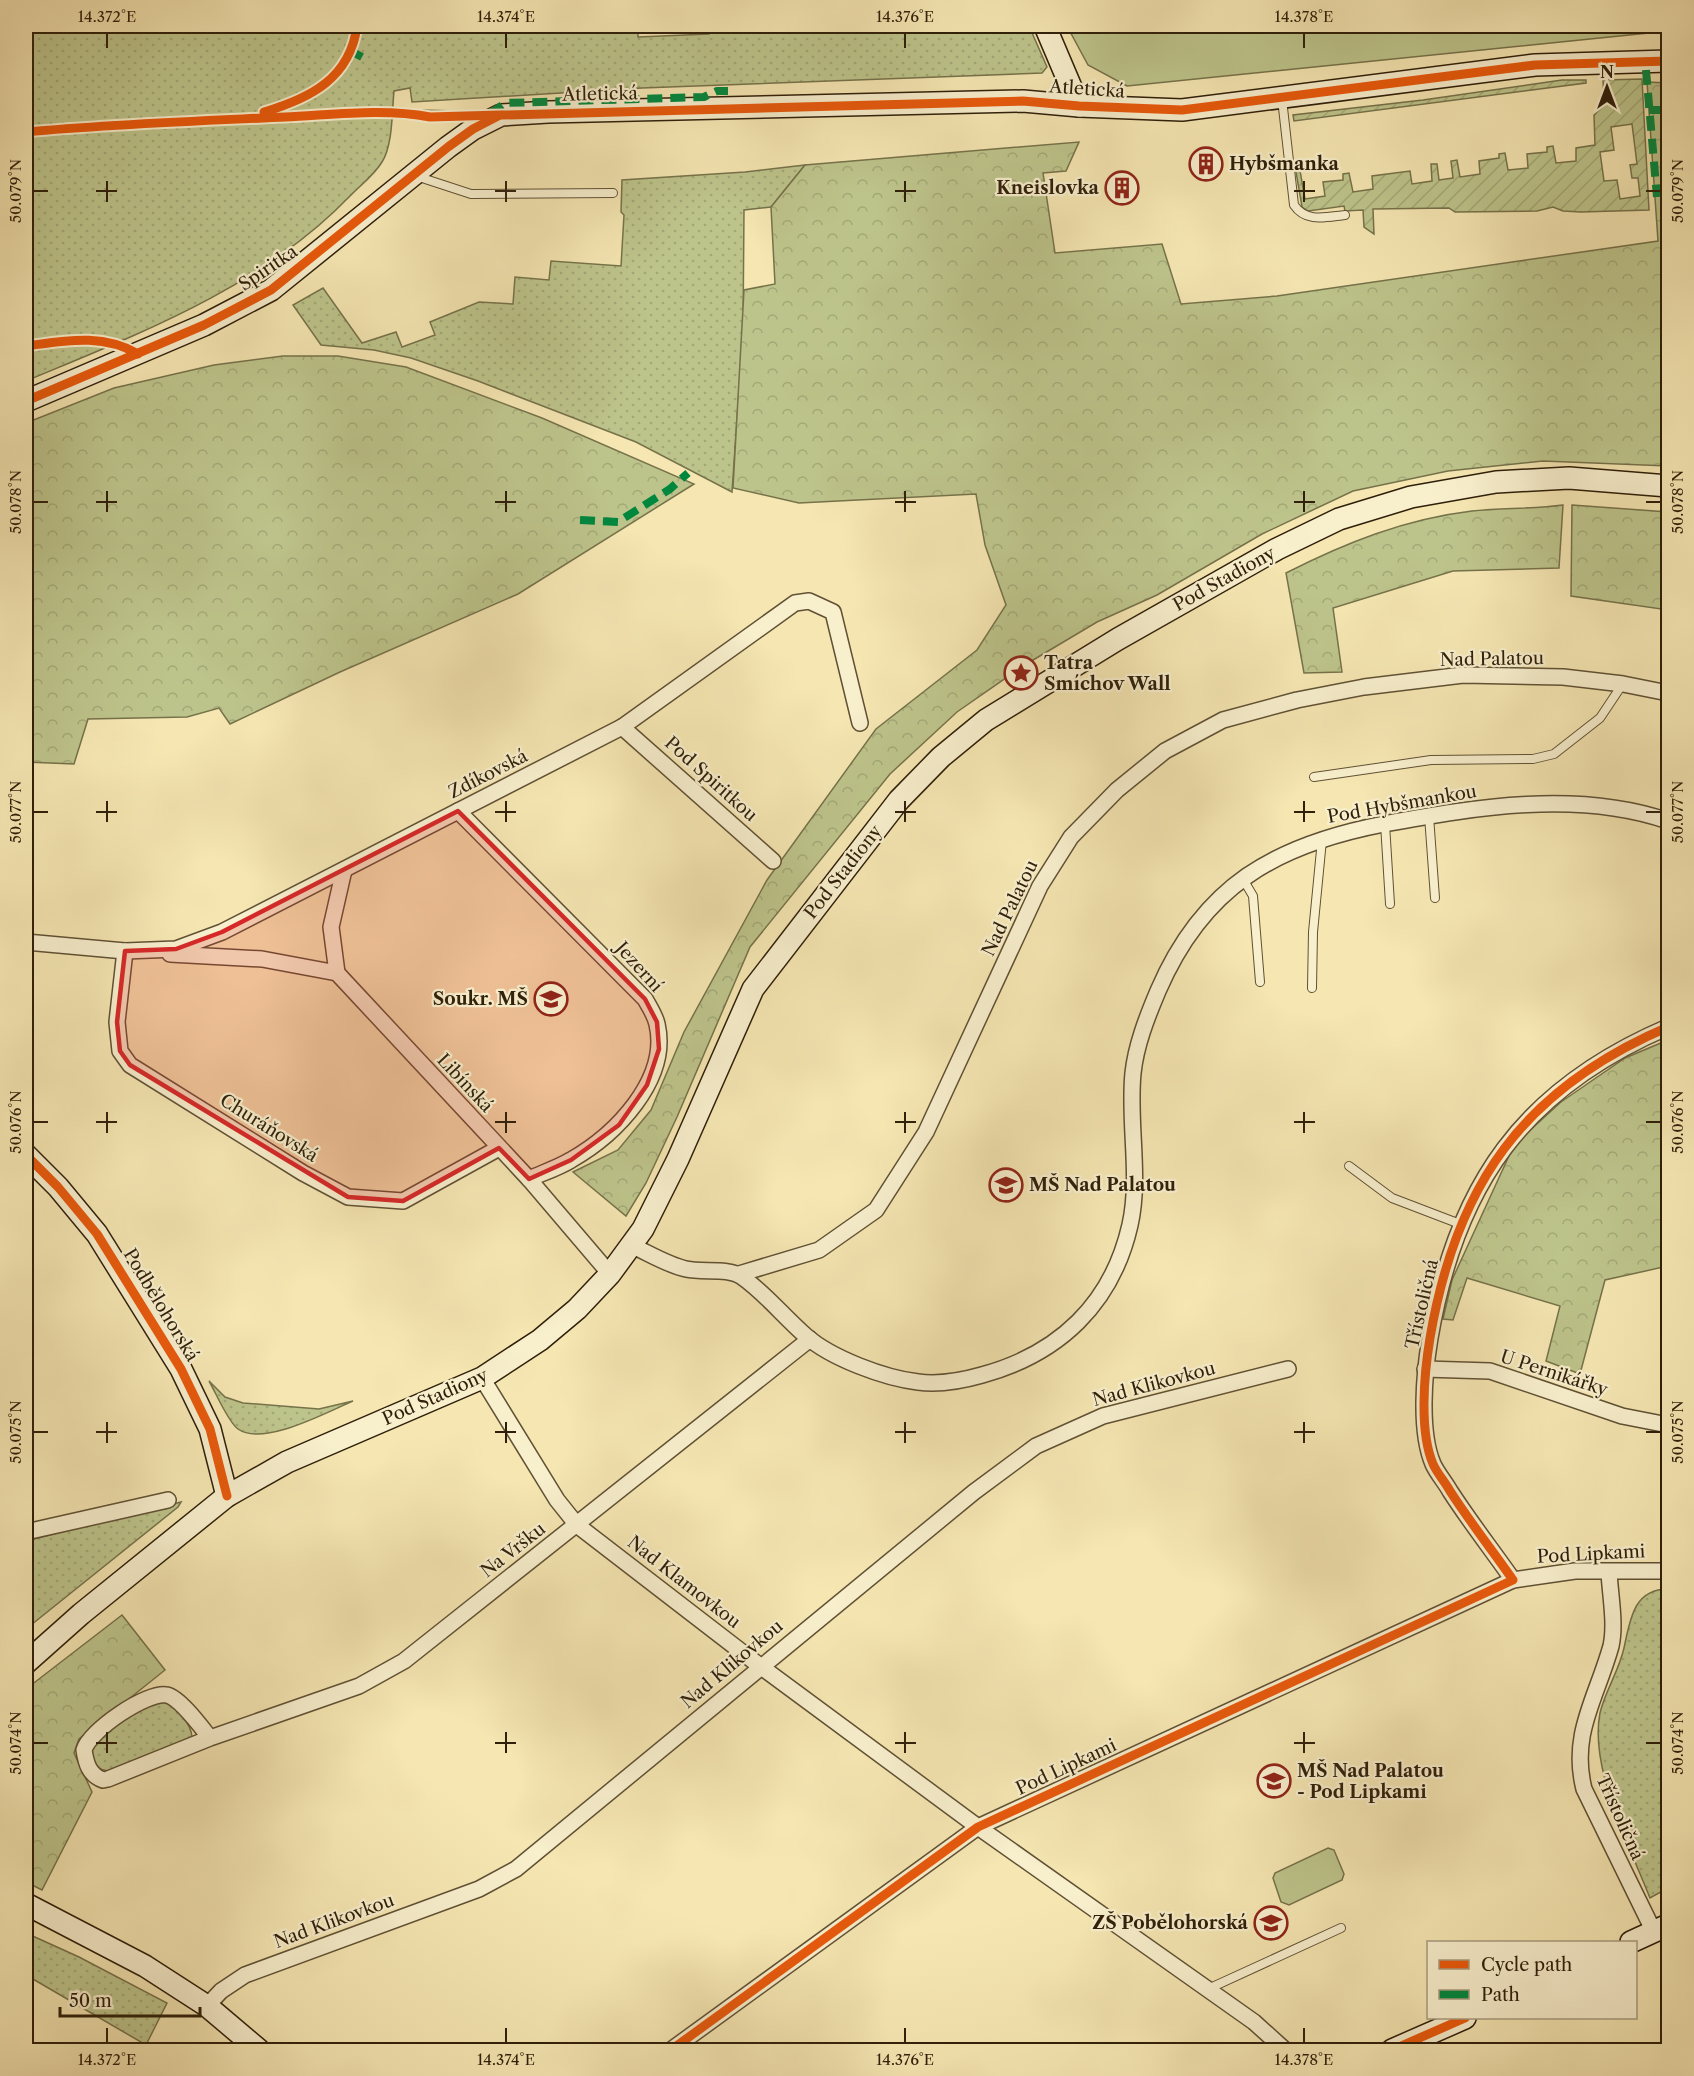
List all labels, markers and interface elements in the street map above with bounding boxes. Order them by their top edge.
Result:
text: 14.372°E [78,7,136,26]
text: 14.374°E [477,7,535,26]
text: 14.376°E [876,7,934,26]
text: 14.378°E [1275,7,1333,26]
north arrow [1577,57,1637,117]
text: N [1600,62,1614,82]
street label: Atletická [1047,75,1126,103]
street label: Atletická [561,82,639,106]
building icon: Hybšmanka [1188,146,1224,182]
place label: Hybšmanka [1229,153,1339,175]
text: 50.079°N [6,159,25,223]
text: 50.079°N [1668,159,1687,223]
building icon: Kneislovka [1104,170,1140,206]
place label: Kneislovka [996,177,1100,199]
street label: Spiritka [234,240,302,296]
text: 50.078°N [6,470,25,534]
text: 50.078°N [1668,470,1687,534]
street label: Pod Stadiony [1169,541,1280,616]
street label: Nad Palatou [1440,647,1544,671]
place label: Tatra Smíchov Wall [1044,652,1171,695]
place icon: Tatra Smíchov Wall [1003,655,1039,691]
street label: Pod Spiritkou [660,732,762,826]
street label: Zdíkovská [445,745,532,803]
street label: Pod Hybšmankou [1326,780,1478,828]
text: 50.077°N [6,781,25,843]
text: 50.077°N [1668,781,1687,843]
street label: Pod Stadiony [799,820,887,923]
street label: Nad Palatou [977,856,1043,960]
street label: Jezerní [609,935,668,997]
school or university icon: Soukr. MŠ [533,981,569,1017]
place label: Soukr. MŠ [433,986,528,1010]
street label: Libínská [432,1049,498,1117]
street label: Churáňovská [216,1089,323,1167]
text: 50.076°N [6,1090,25,1154]
text: 50.076°N [1668,1090,1687,1154]
school or university icon: MŠ Nad Palatou [988,1167,1024,1203]
place label: MŠ Nad Palatou [1029,1172,1176,1196]
street label: Podbělohorská [119,1244,204,1366]
street label: Třístoličná [1401,1256,1443,1351]
street label: U Pernikářky [1497,1345,1611,1401]
street label: Nad Klikovkou [1090,1357,1218,1411]
street label: Pod Stadiony [379,1364,492,1430]
text: 50.075°N [6,1400,25,1464]
text: 50.075°N [1668,1400,1687,1464]
street label: Na Vršku [476,1518,550,1582]
street label: Nad Klamovkou [623,1531,745,1633]
street label: Pod Lipkami [1536,1540,1646,1568]
street label: Nad Klikovkou [677,1615,787,1713]
text: 50.074°N [6,1711,25,1775]
text: 50.074°N [1668,1711,1687,1775]
street label: Pod Lipkami [1012,1734,1120,1800]
place label: MŠ Nad Palatou - Pod Lipkami [1297,1758,1444,1803]
school or university icon: MŠ Nad Palatou - Pod Lipkami [1256,1763,1292,1799]
street label: Třístoličná [1591,1771,1649,1864]
street label: Nad Klikovkou [271,1889,397,1953]
school or university icon: ZŠ Pobělohorská [1253,1905,1289,1941]
place label: ZŠ Pobělohorská [1092,1910,1249,1934]
legend [1427,1941,1637,2019]
text: Cycle path [1481,1954,1572,1976]
scale bar [60,1980,200,2018]
text: Path [1481,1984,1520,2006]
text: 50 m [69,1990,112,2012]
text: 14.372°E [78,2050,136,2069]
text: 14.374°E [477,2050,535,2069]
text: 14.376°E [876,2050,934,2069]
text: 14.378°E [1275,2050,1333,2069]

